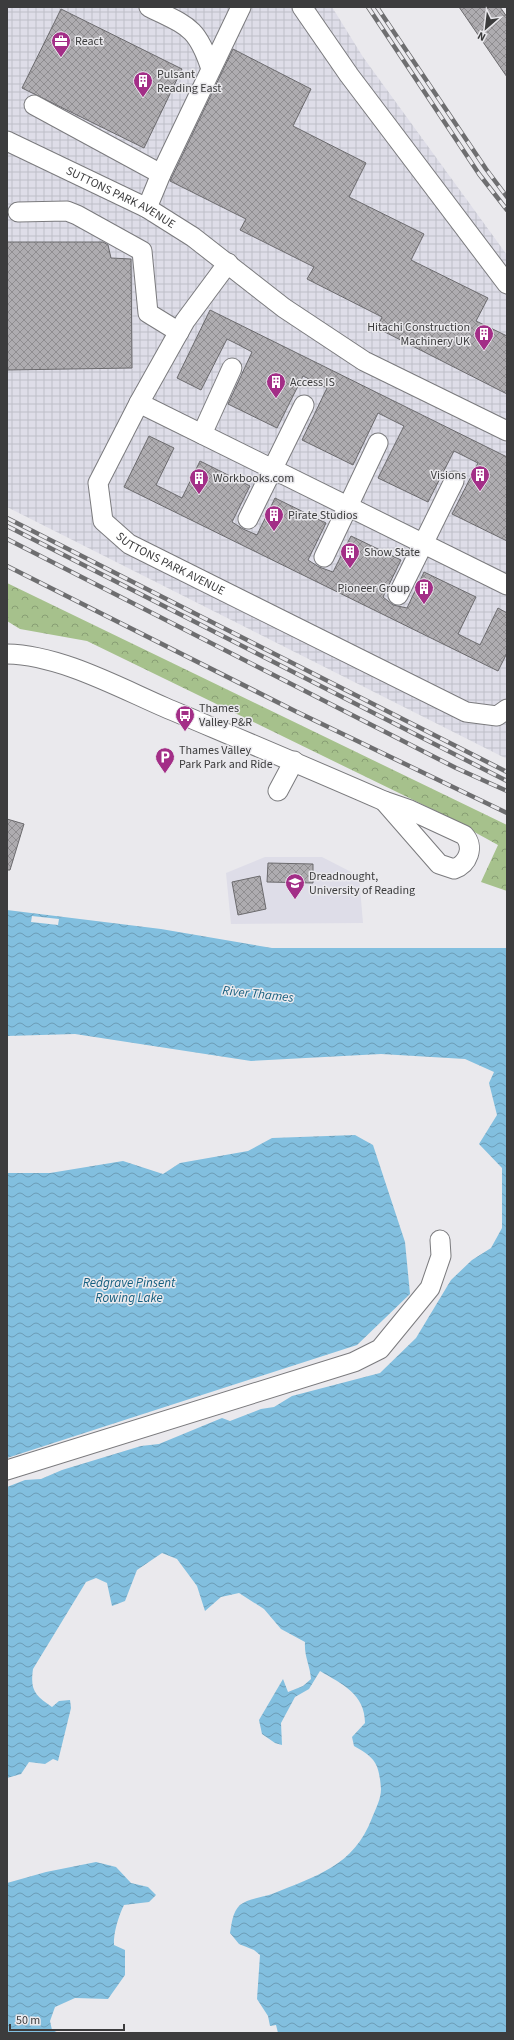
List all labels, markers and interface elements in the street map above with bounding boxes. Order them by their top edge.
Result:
north arrow [466,8,506,48]
text: N [475,28,488,45]
office icon: React [50,30,72,58]
place label: React [75,33,103,50]
place label: Pulsant Reading East [157,66,221,97]
building icon: Pulsant Reading East [132,70,154,98]
street label: SUTTONS PARK AVENUE [63,162,179,232]
place label: Hitachi Construction Machinery UK [367,319,470,350]
building icon: Hitachi Construction Machinery UK [473,323,495,351]
building icon: Access IS [265,371,287,399]
place label: Access IS [290,374,335,391]
building icon: Visions [469,464,491,492]
building icon: Workbooks.com [188,467,210,495]
place label: Visions [431,467,466,484]
place label: Workbooks.com [213,470,294,487]
building icon: Pirate Studios [263,504,285,532]
place label: Pirate Studios [288,507,358,524]
street label: SUTTONS PARK AVENUE [112,528,228,599]
building icon: Show State [339,541,361,569]
place label: Show State [364,544,420,561]
building icon: Pioneer Group [413,577,435,605]
place label: Pioneer Group [338,580,410,597]
place label: Thames Valley P&R [199,700,252,731]
bus stop icon: Thames Valley P&R [174,704,196,732]
place label: Thames Valley Park Park and Ride [179,742,273,773]
parking icon: Thames Valley Park Park and Ride [154,746,176,774]
place label: Dreadnought, University of Reading [309,868,415,899]
school or university icon: Dreadnought, University of Reading [284,872,306,900]
water label: River Thames [221,981,295,1007]
water label: Redgrave Pinsent Rowing Lake [83,1274,176,1307]
scale bar [10,2006,124,2032]
text: 50 m [16,2012,40,2029]

